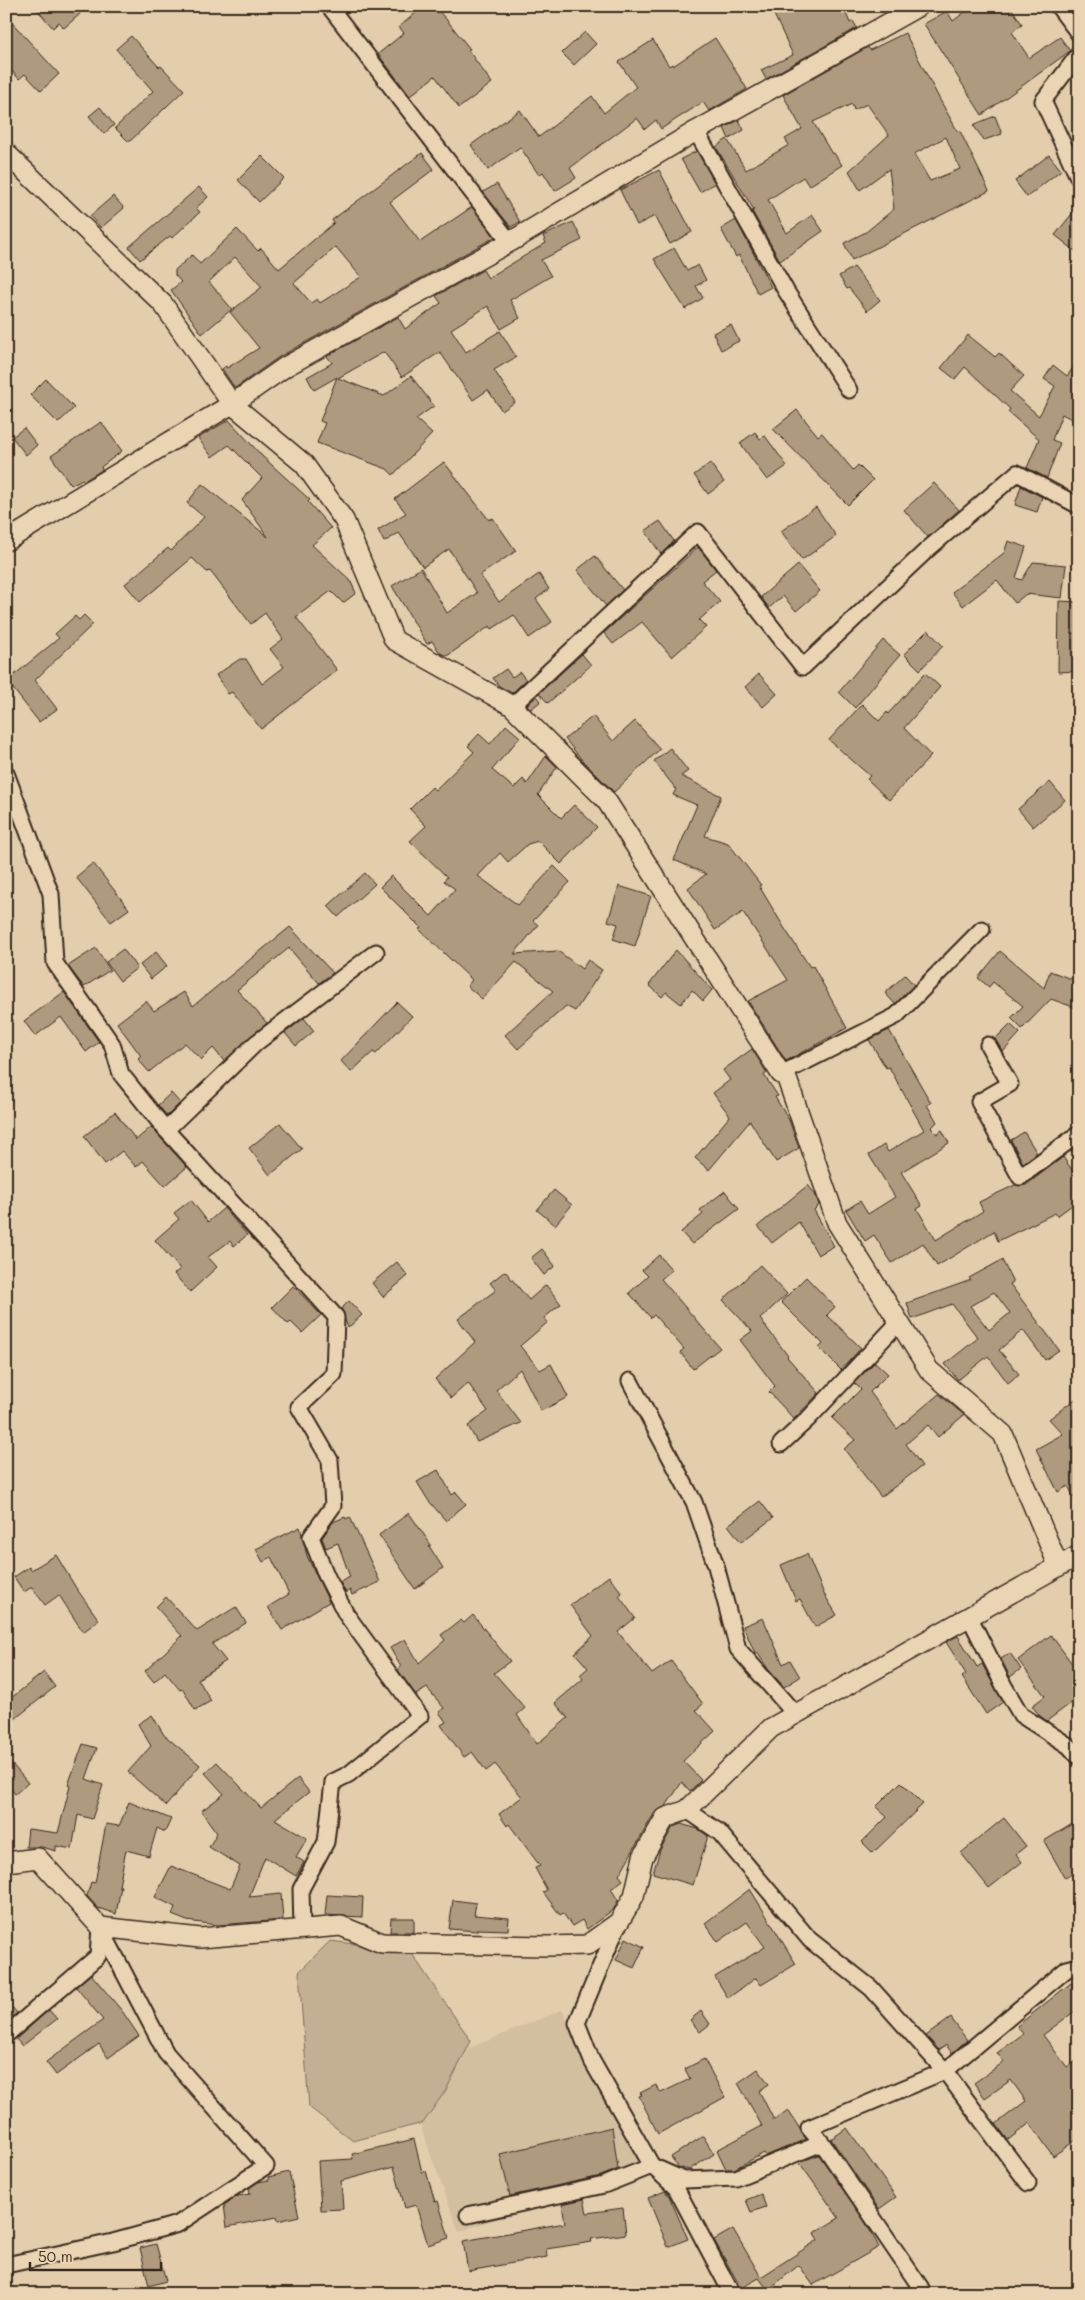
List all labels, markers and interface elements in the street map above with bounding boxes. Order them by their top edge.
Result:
scale bar [30,2240,161,2272]
text: 50 m [38,2246,73,2266]

